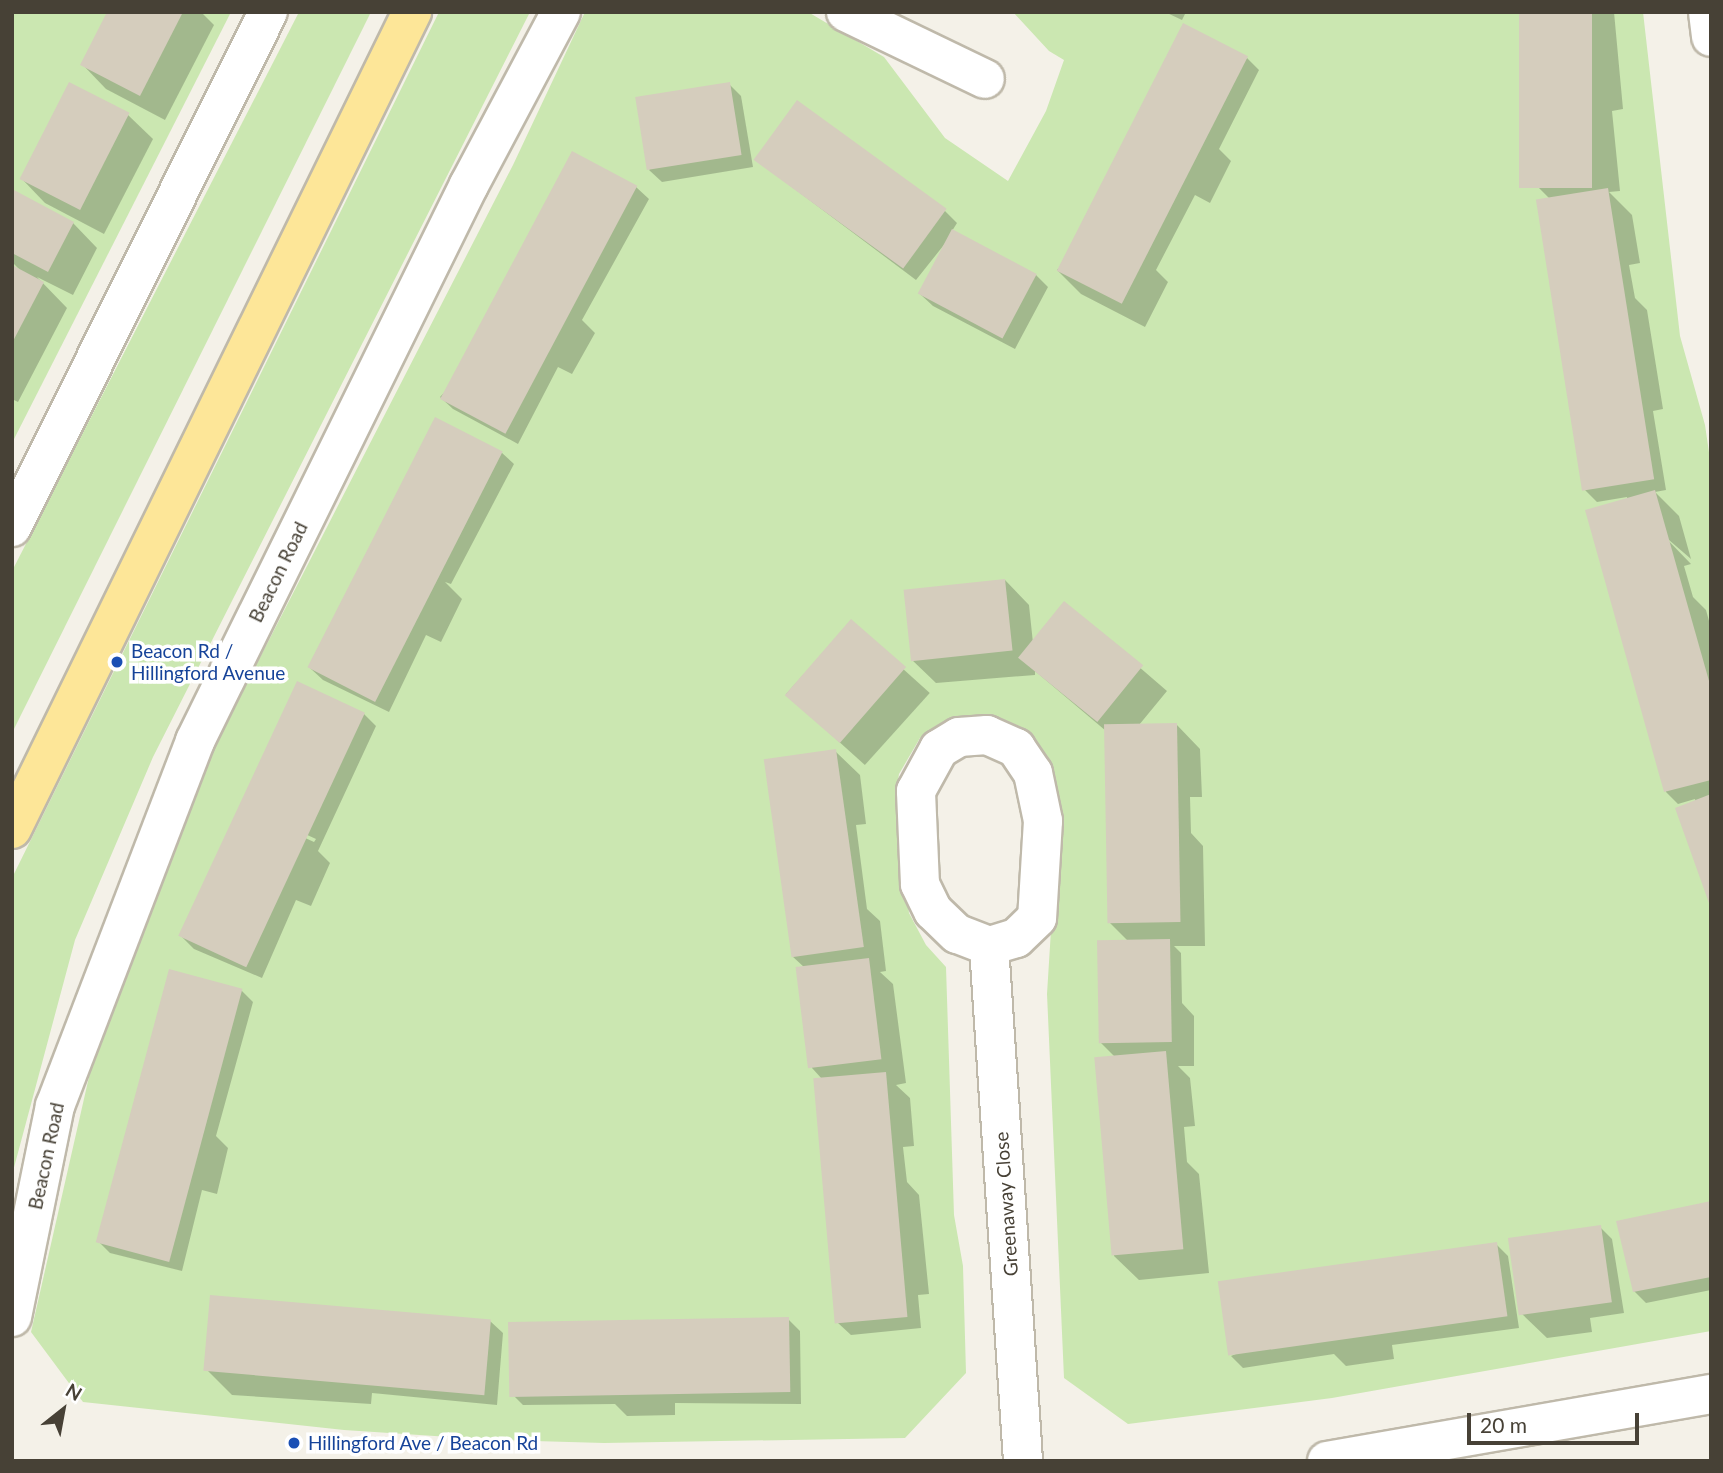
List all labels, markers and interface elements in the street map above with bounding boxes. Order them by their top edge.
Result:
street label: Beacon Road [244,518,312,626]
place label: Beacon Rd / Hillingford Avenue [131,640,286,684]
marker: Beacon Rd / Hillingford Avenue [109,654,125,670]
street label: Beacon Road [24,1100,68,1212]
street label: Greenaway Close [990,1131,1022,1277]
north arrow [28,1375,98,1445]
text: N [62,1378,86,1405]
scale bar [1471,1400,1642,1444]
text: 20 m [1480,1412,1527,1437]
place label: Hillingford Ave / Beacon Rd [308,1432,539,1454]
marker: Hillingford Ave / Beacon Rd [286,1435,302,1451]

